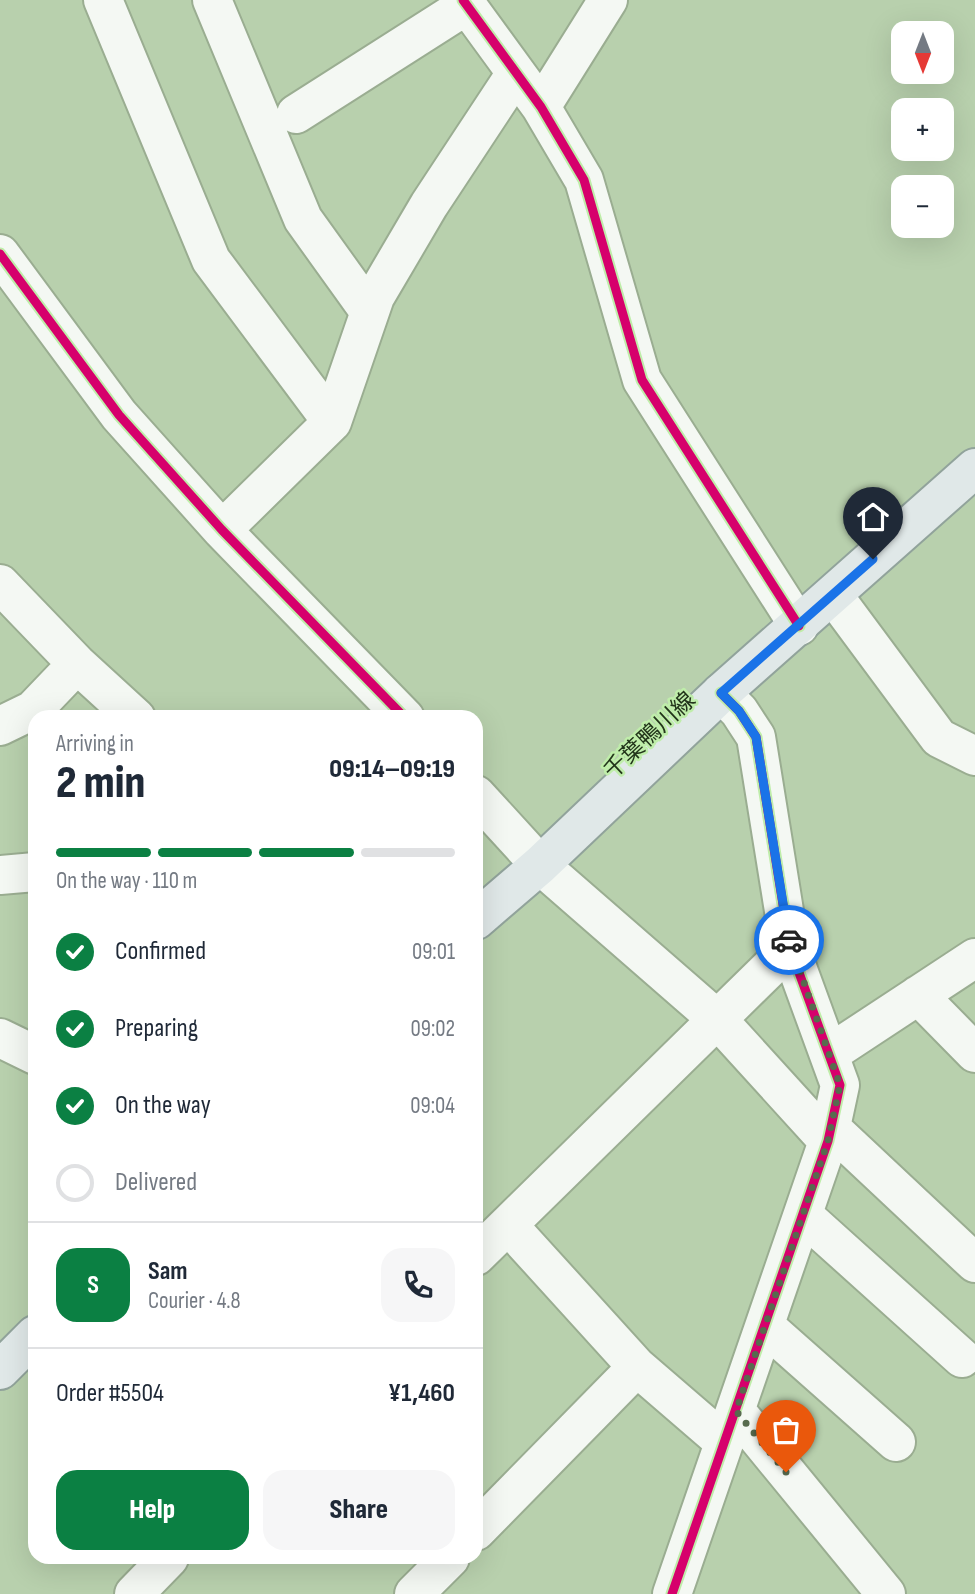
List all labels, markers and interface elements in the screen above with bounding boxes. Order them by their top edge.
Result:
north arrow [891,21,954,84]
map controls [891,21,954,238]
button: + [891,98,954,161]
button: − [891,175,954,238]
pin [843,487,903,559]
icon: home [854,498,892,536]
street label: 千葉鴨川線 [598,686,701,785]
text: Arriving in [56,730,134,758]
text: 09:14–09:19 [329,754,455,785]
text: 2 min [56,756,145,811]
text: On the way · 110 m [56,867,197,895]
courier [754,905,824,975]
icon: car [770,921,808,959]
icon: check [56,933,94,971]
text: Confirmed [115,936,206,967]
text: 09:01 [412,938,455,966]
icon: check [56,1010,94,1048]
text: Preparing [115,1013,198,1044]
text: 09:02 [410,1015,455,1043]
icon: check [56,1087,94,1125]
text: On the way [115,1090,211,1121]
text: 09:04 [410,1092,455,1120]
text: Delivered [115,1167,197,1198]
button: phone [381,1248,455,1322]
text: Sam [148,1256,188,1287]
text: S [87,1270,99,1301]
text: Courier · 4.8 [148,1287,241,1315]
text: Order #5504 [56,1378,164,1409]
text: ¥1,460 [388,1378,455,1409]
pin [756,1400,816,1472]
icon: bag [767,1411,805,1449]
button: Help [56,1470,249,1550]
button: Share [263,1470,455,1550]

